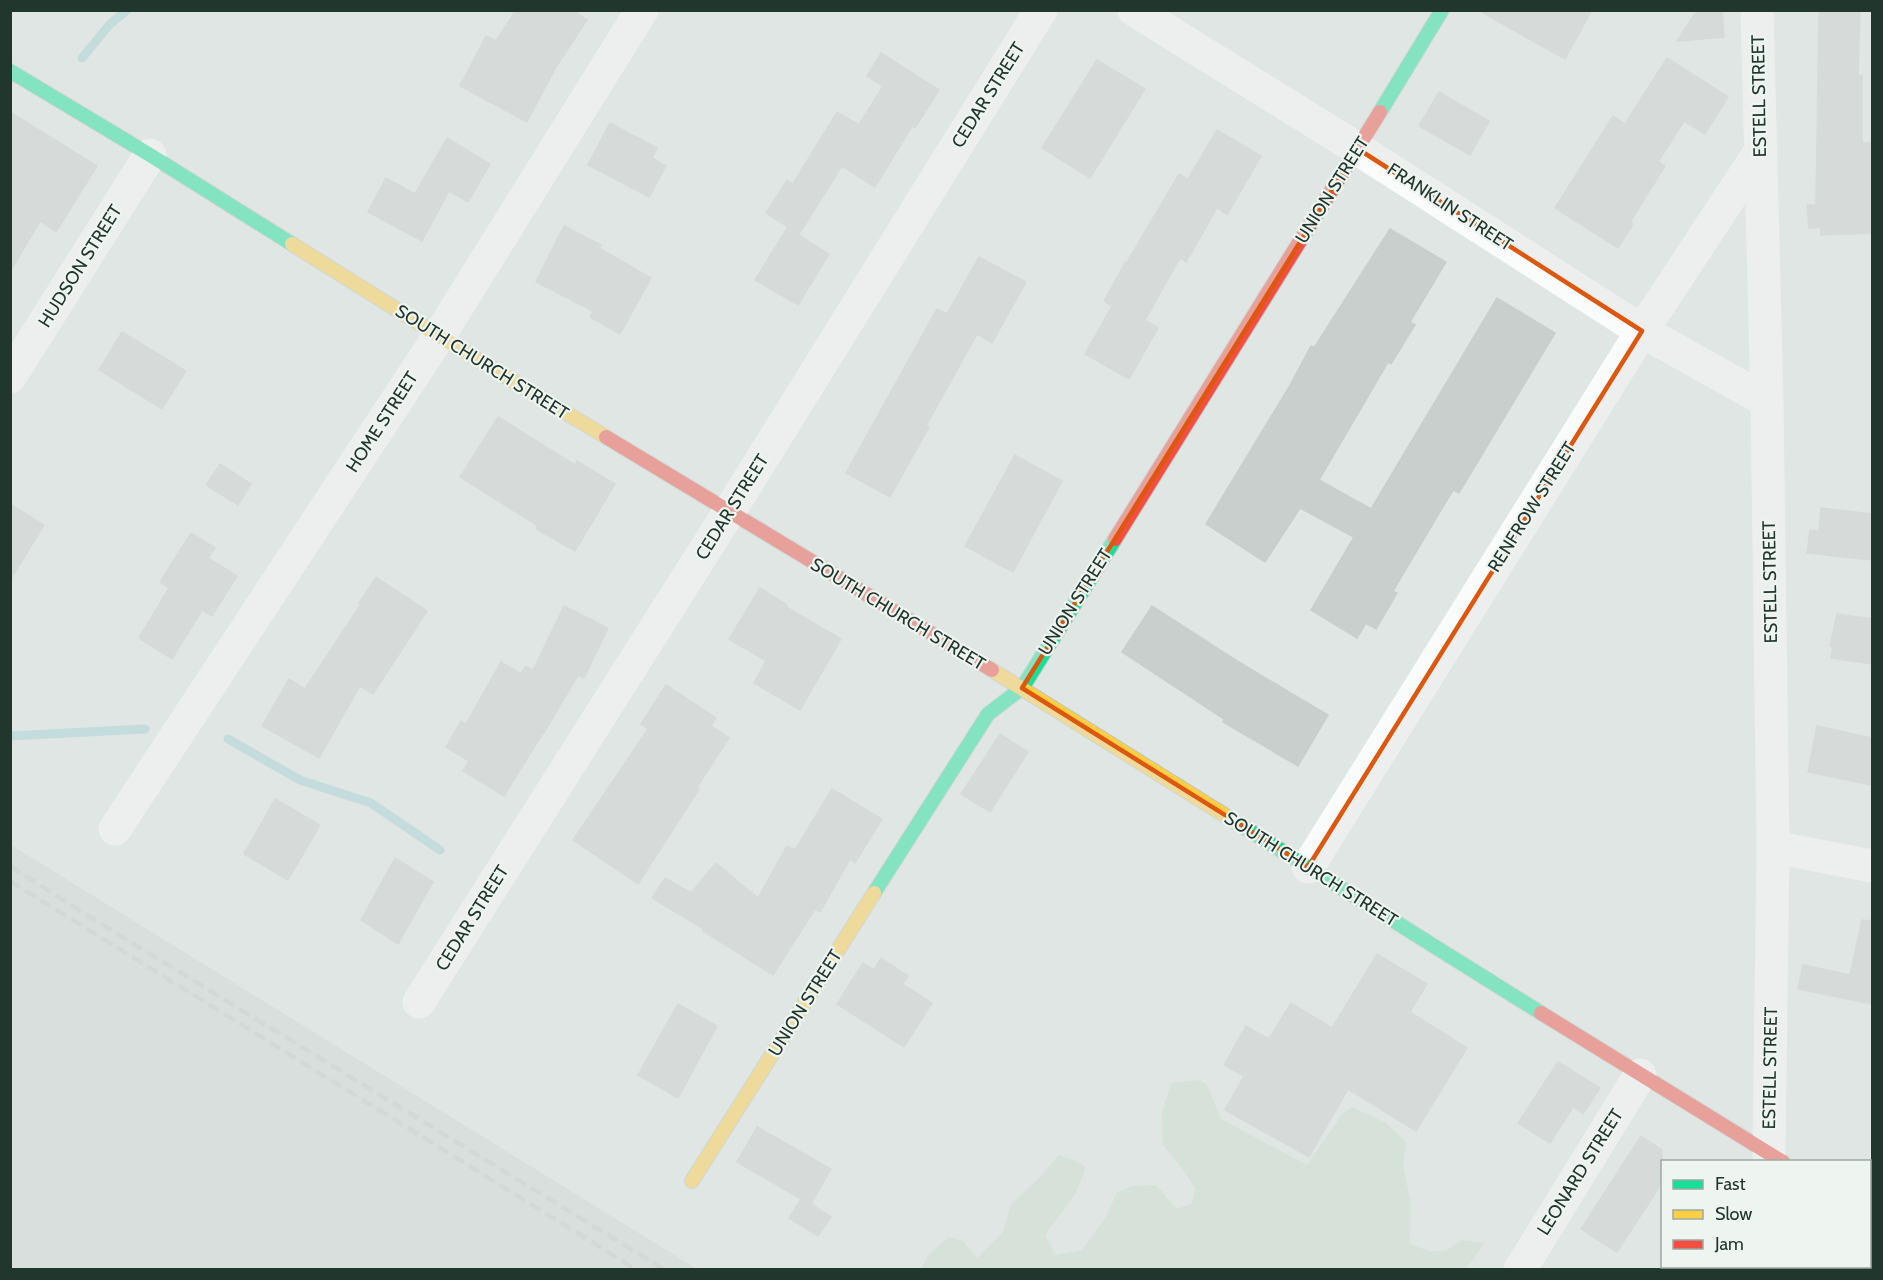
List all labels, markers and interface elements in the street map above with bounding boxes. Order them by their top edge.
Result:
street label: ESTELL STREET [1747,34,1771,158]
street label: CEDAR STREET [947,38,1029,152]
street label: UNION STREET [1291,132,1374,247]
street label: FRANKLIN STREET [1383,158,1517,256]
street label: HUDSON STREET [33,200,127,331]
street label: SOUTH CHURCH STREET [391,300,573,424]
street label: HOME STREET [341,367,423,476]
street label: RENFROW STREET [1483,438,1581,576]
street label: CEDAR STREET [691,450,773,564]
street label: ESTELL STREET [1758,520,1782,644]
street label: UNION STREET [1034,544,1117,659]
street label: SOUTH CHURCH STREET [807,553,990,675]
street label: SOUTH CHURCH STREET [1220,807,1402,931]
street label: CEDAR STREET [431,861,513,975]
street label: UNION STREET [764,945,847,1060]
street label: ESTELL STREET [1758,1006,1782,1130]
street label: LEONARD STREET [1532,1104,1628,1239]
legend [1661,1160,1871,1268]
text: Fast [1715,1173,1746,1195]
text: Slow [1715,1203,1752,1225]
text: Jam [1714,1233,1744,1255]

